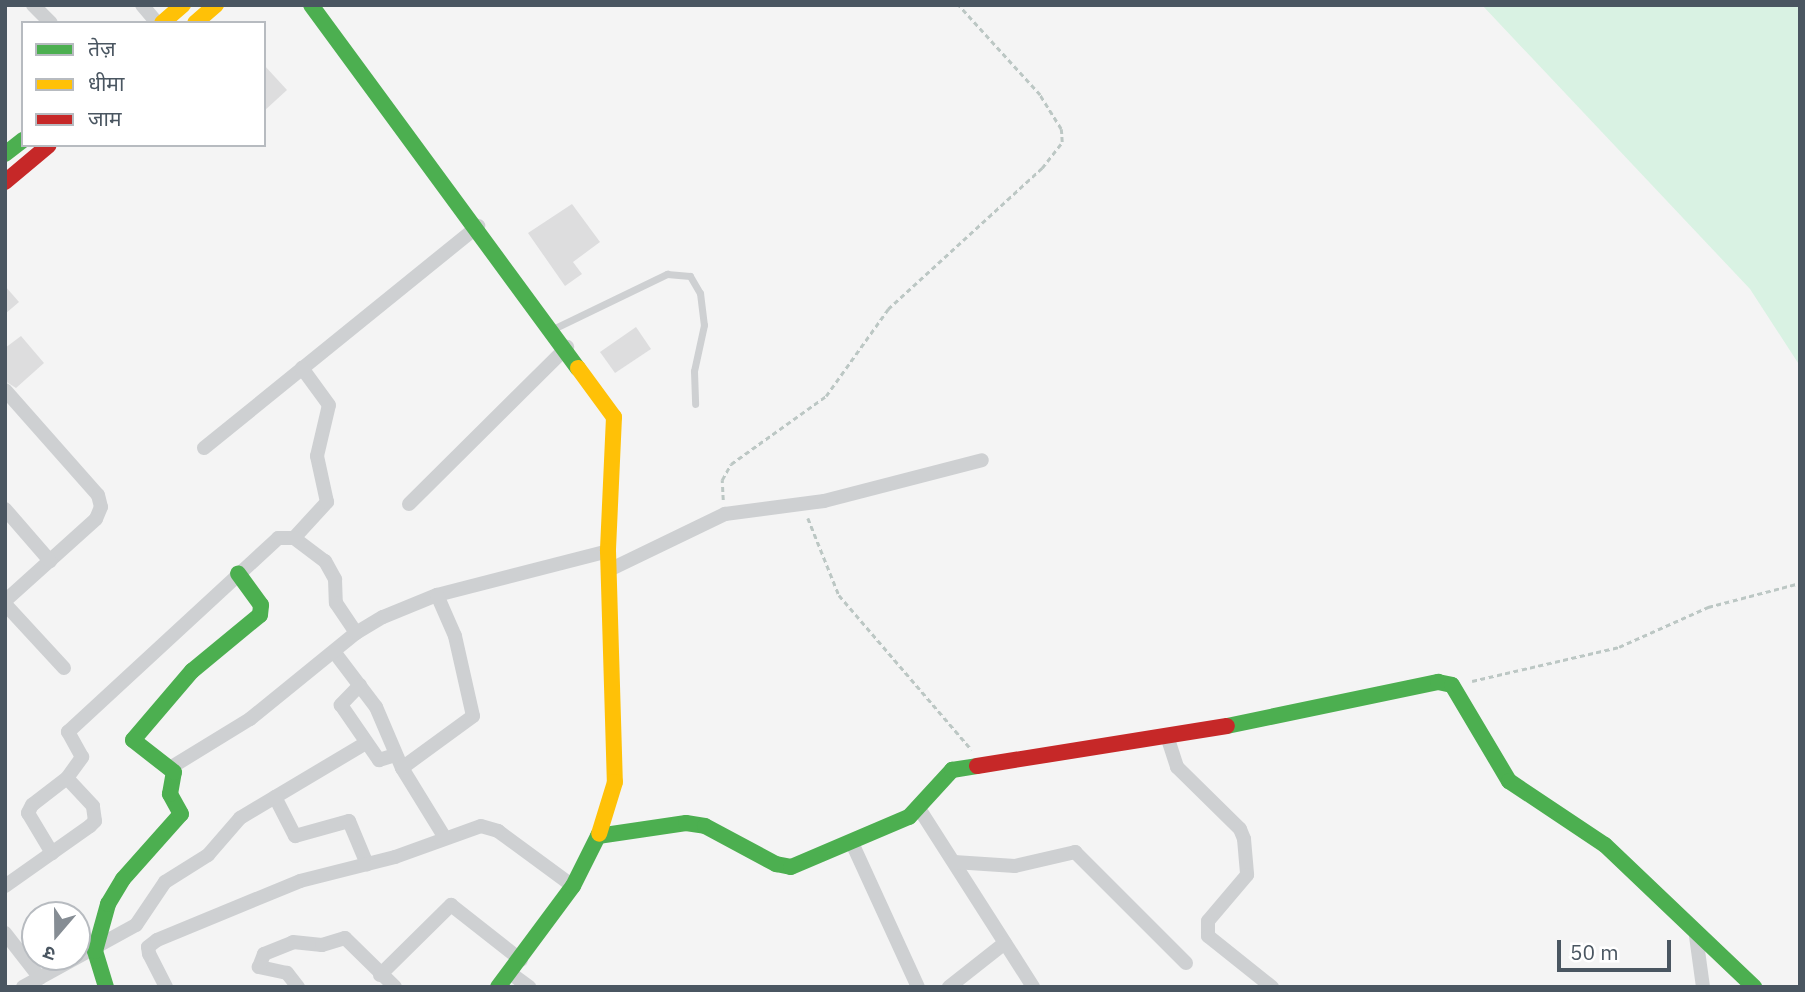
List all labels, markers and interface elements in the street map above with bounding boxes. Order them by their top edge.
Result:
legend [21,21,266,147]
text: तेज़ [88,34,116,62]
text: धीमा [88,69,124,97]
text: जाम [88,104,122,132]
north arrow [21,901,91,971]
scale bar [1560,926,1674,970]
text: 50 m [1570,938,1619,966]
text: उ [40,941,59,967]

